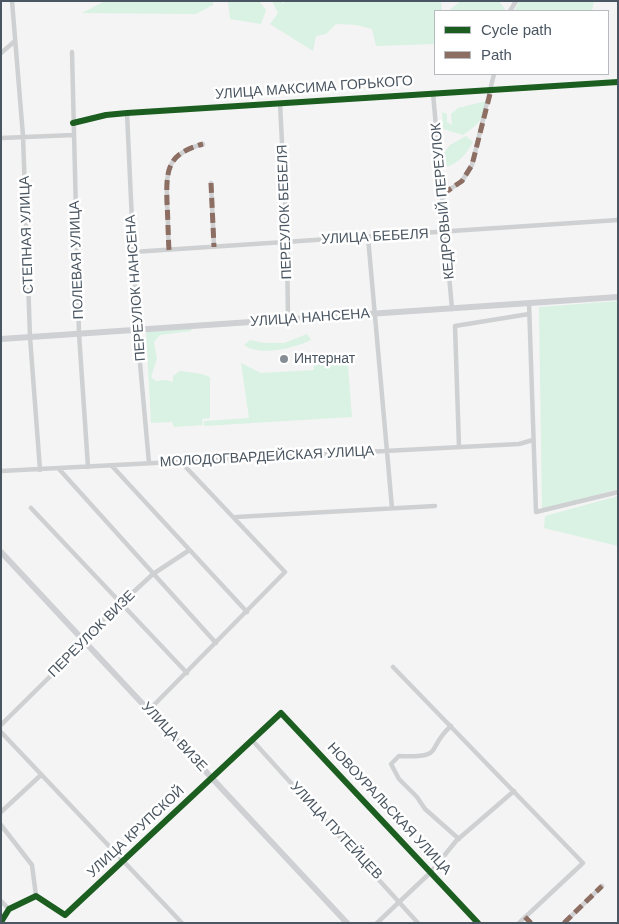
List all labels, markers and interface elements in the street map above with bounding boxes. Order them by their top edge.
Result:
legend [434,10,609,75]
text: Cycle path [481,21,552,38]
text: Path [481,46,512,63]
street label: УЛИЦА МАКСИМА ГОРЬКОГО [215,73,413,103]
street label: КЕДРОВЫЙ ПЕРЕУЛОК [428,122,458,280]
street label: ПЕРЕУЛОК БЕБЕЛЯ [274,144,296,280]
street label: СТЕПНАЯ УЛИЦА [17,176,37,294]
street label: ПОЛЕВАЯ УЛИЦА [67,200,87,320]
street label: ПЕРЕУЛОК НАНСЕНА [122,214,150,362]
street label: УЛИЦА БЕБЕЛЯ [321,226,429,248]
street label: УЛИЦА НАНСЕНА [250,305,370,331]
place label: Интернат [294,351,355,367]
marker: Интернат [278,353,290,365]
street label: МОЛОДОГВАРДЕЙСКАЯ УЛИЦА [159,443,375,471]
street label: ПЕРЕУЛОК ВИЗЕ [45,587,139,681]
street label: УЛИЦА ВИЗЕ [138,699,210,775]
street label: НОВОУРАЛЬСКАЯ УЛИЦА [323,739,455,879]
street label: УЛИЦА ПУТЕЙЦЕВ [286,779,386,883]
street label: УЛИЦА КРУПСКОЙ [84,783,188,881]

